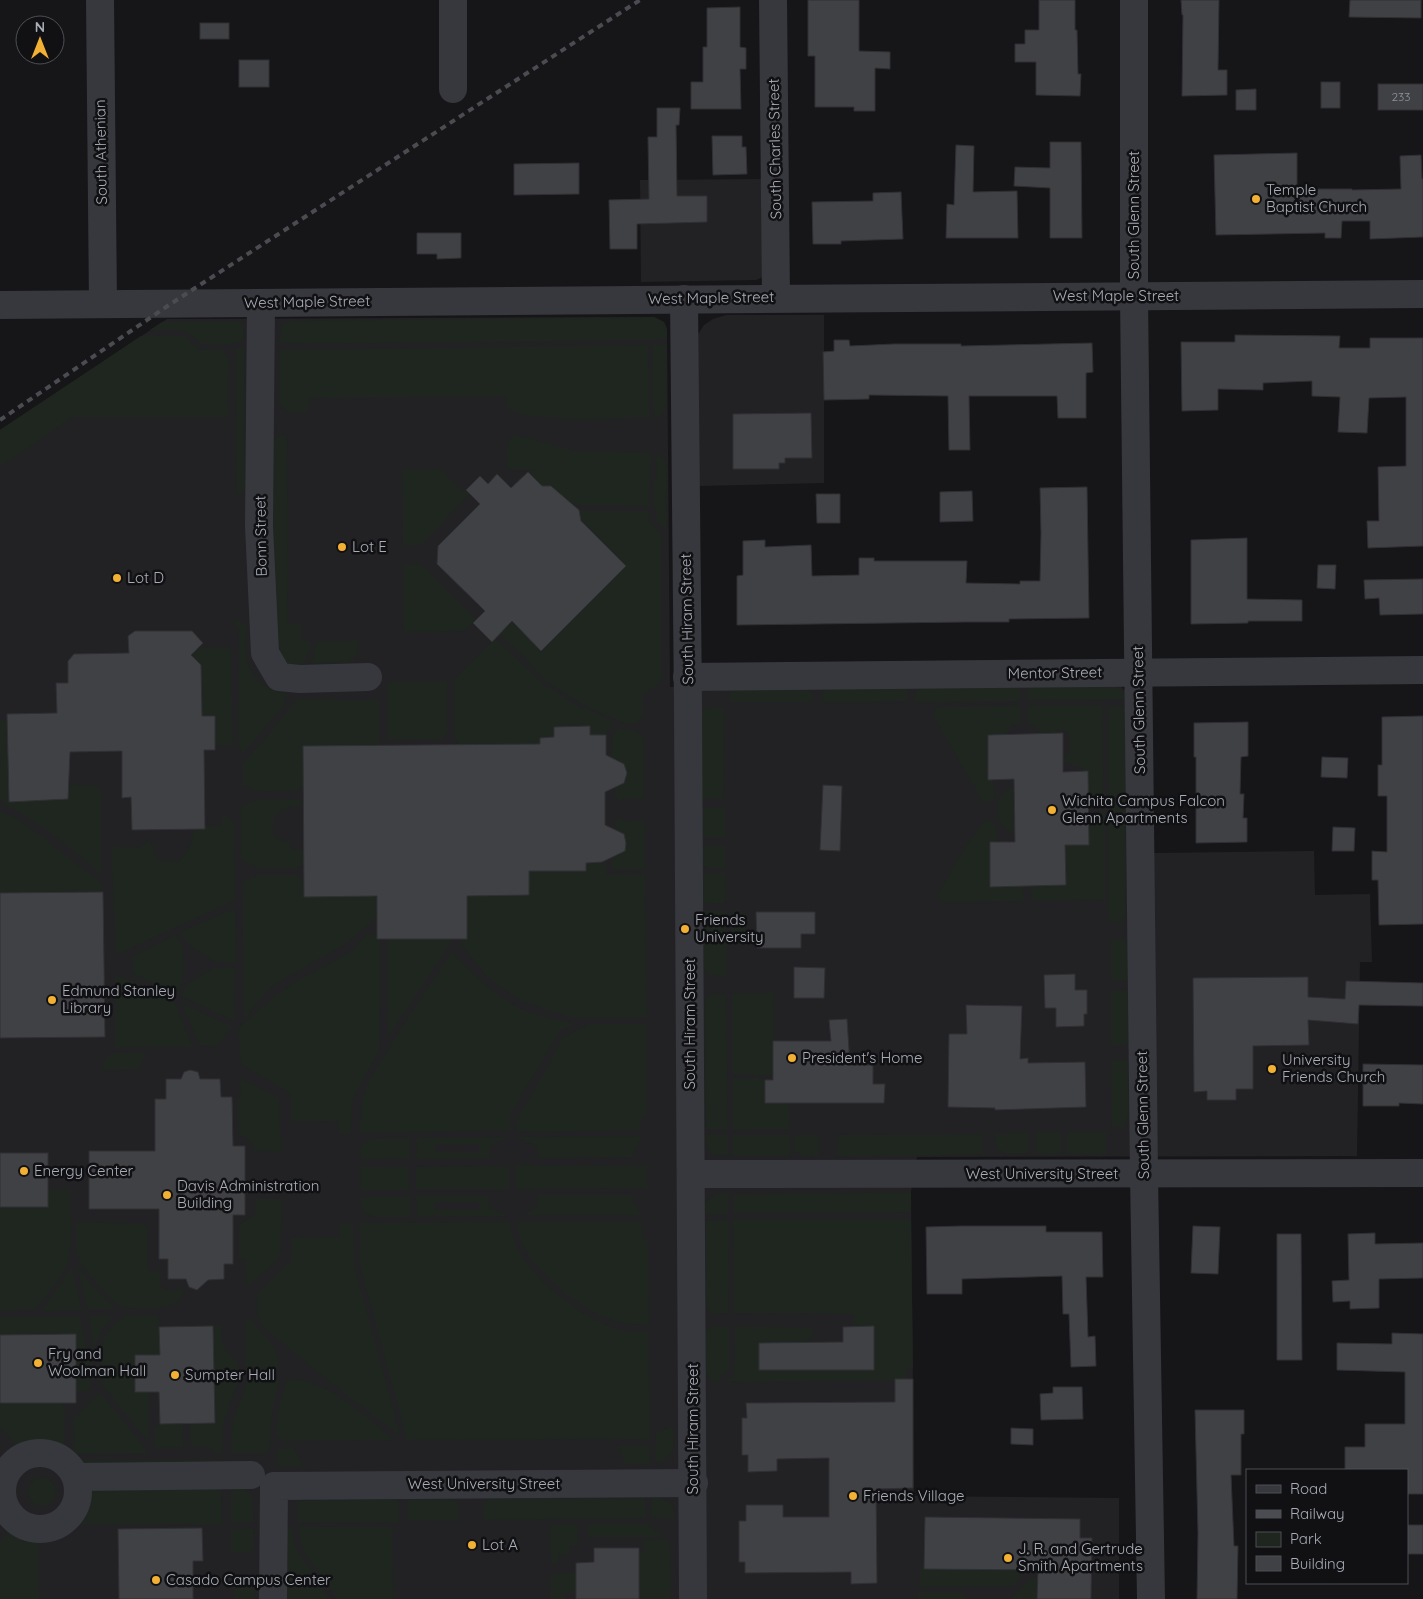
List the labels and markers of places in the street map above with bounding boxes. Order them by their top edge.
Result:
place label: Temple Baptist Church [1266,180,1367,216]
marker: Temple Baptist Church [1250,193,1262,205]
place label: Lot E [352,537,387,556]
marker: Lot E [336,541,348,553]
place label: Lot D [127,568,164,587]
marker: Lot D [111,572,123,584]
place label: Wichita Campus Falcon Glenn Apartments [1062,791,1225,827]
marker: Wichita Campus Falcon Glenn Apartments [1046,804,1058,816]
place label: Friends University [695,910,764,946]
marker: Friends University [679,923,691,935]
place label: Edmund Stanley Library [62,981,175,1017]
marker: Edmund Stanley Library [46,994,58,1006]
place label: President's Home [802,1048,922,1067]
place label: University Friends Church [1282,1050,1385,1086]
marker: President's Home [786,1052,798,1064]
marker: University Friends Church [1266,1063,1278,1075]
place label: Energy Center [34,1161,134,1180]
marker: Energy Center [18,1165,30,1177]
place label: Davis Administration Building [177,1176,319,1212]
marker: Davis Administration Building [161,1189,173,1201]
place label: Fry and Woolman Hall [48,1344,146,1380]
marker: Fry and Woolman Hall [32,1357,44,1369]
place label: Sumpter Hall [185,1365,275,1384]
marker: Sumpter Hall [169,1369,181,1381]
place label: Friends Village [863,1486,964,1505]
marker: Friends Village [847,1490,859,1502]
place label: Lot A [482,1535,518,1554]
marker: Lot A [466,1539,478,1551]
place label: J. R. and Gertrude Smith Apartments [1018,1539,1143,1575]
marker: J. R. and Gertrude Smith Apartments [1002,1552,1014,1564]
place label: Casado Campus Center [166,1570,331,1589]
marker: Casado Campus Center [150,1574,162,1586]

